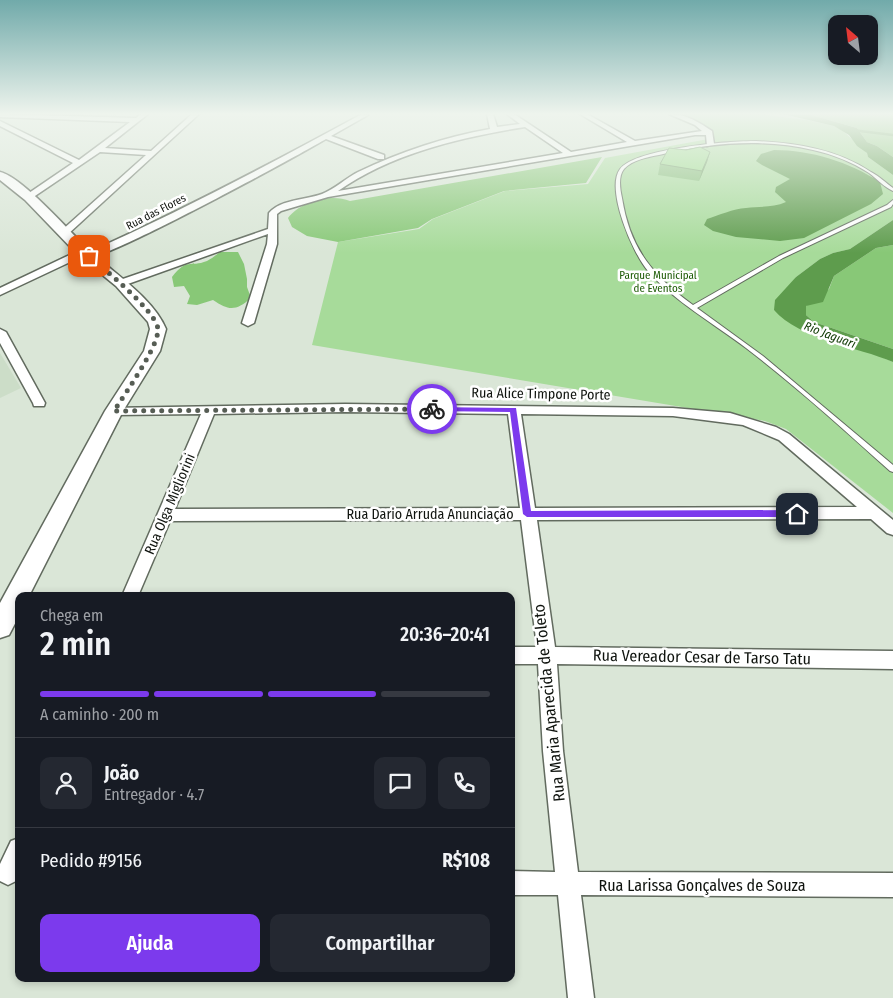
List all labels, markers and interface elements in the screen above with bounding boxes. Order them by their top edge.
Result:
north arrow [828,15,878,65]
map controls [828,15,878,65]
street label: Rua das Flores [124,191,188,233]
pin [68,235,110,277]
icon: bag [75,242,103,270]
park label: Parque Municipal de Eventos [619,269,697,295]
water label: Rio Jaguari [802,319,858,351]
courier [407,384,457,434]
street label: Rua Alice Timpone Porte [471,384,611,404]
icon: bike [418,395,446,423]
street label: Rua Olga Migliorini [141,451,199,557]
pin [776,493,818,535]
icon: home [783,500,811,528]
street label: Rua Dario Arruda Anunciação [346,506,514,523]
street label: Rua Maria Aparecida de Toleto [529,603,569,803]
text: Chega em [40,606,103,625]
text: 20:36–20:41 [400,623,490,646]
text: 2 min [40,625,111,663]
street label: Rua Vereador Cesar de Tarso Tatu [593,646,811,668]
text: A caminho · 200 m [40,705,159,724]
button: person [40,757,92,809]
button: chat [374,757,426,809]
button: phone [438,757,490,809]
text: João [104,762,139,785]
text: Entregador · 4.7 [104,785,204,804]
text: Pedido #9156 [40,849,142,872]
text: R$108 [442,849,490,872]
street label: Rua Larissa Gonçalves de Souza [598,876,806,895]
button: Ajuda [40,914,260,972]
button: Compartilhar [270,914,490,972]

